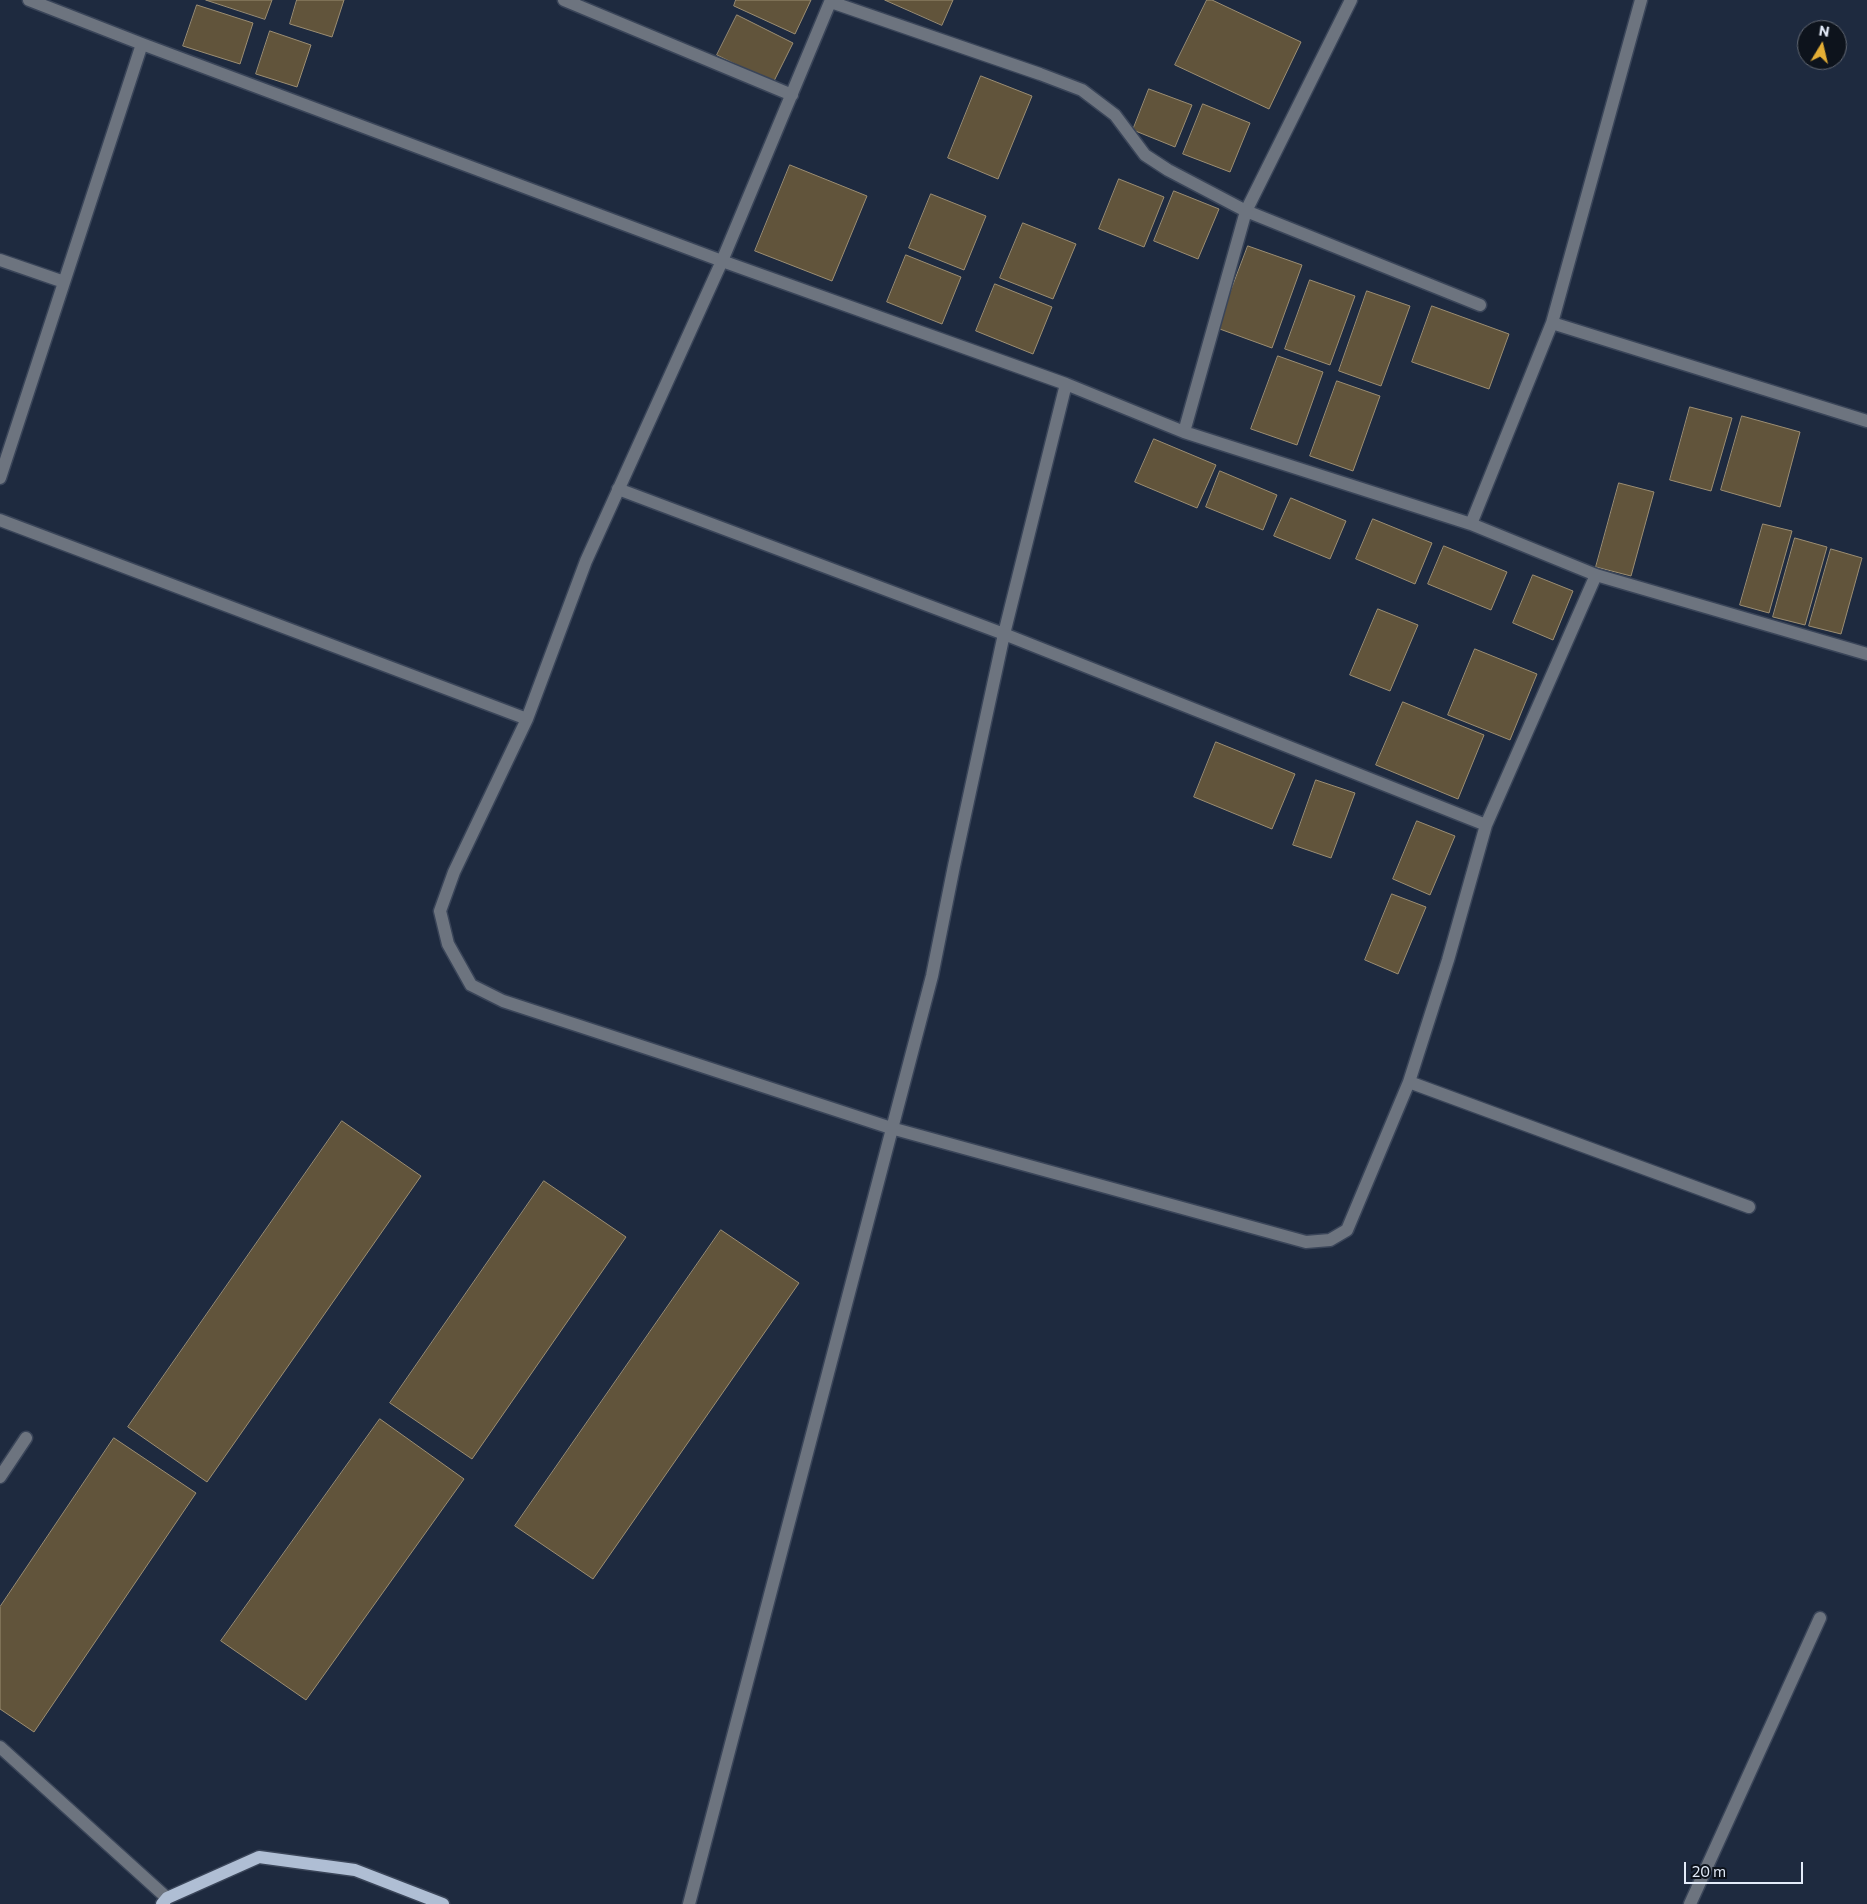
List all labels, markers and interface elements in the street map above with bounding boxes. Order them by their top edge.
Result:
north arrow [1797,20,1847,70]
text: N [1818,21,1831,40]
scale bar [1687,1852,1806,1884]
text: 20 m [1692,1862,1726,1880]

